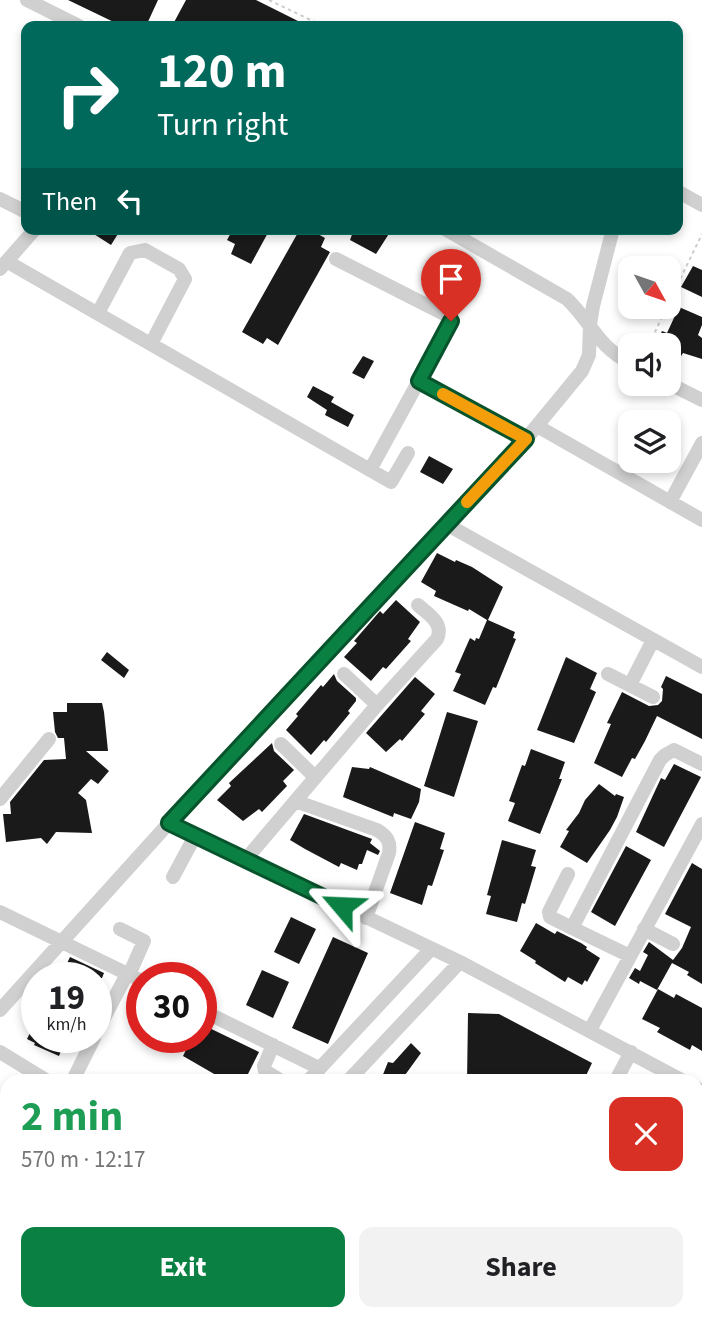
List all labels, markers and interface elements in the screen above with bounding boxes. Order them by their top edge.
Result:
text: 120 m [157,37,286,107]
icon: right [42,49,133,140]
text: Turn right [157,102,288,148]
icon: left [111,182,149,220]
text: Then [42,183,97,220]
pin [421,249,481,321]
north arrow [618,256,681,318]
map controls [618,256,681,473]
icon: arrive [432,260,470,298]
button: sound [618,333,681,396]
button: layers [618,410,681,473]
position arrow [305,869,379,943]
speed limit sign: 30 [126,962,217,1053]
text: 19 [48,973,85,1023]
text: km/h [47,1012,86,1037]
text: 2 min [21,1087,123,1147]
button: close [609,1097,683,1171]
text: 570 m · 12:17 [21,1143,145,1176]
button: Exit [21,1227,345,1307]
button: Share [359,1227,683,1307]

